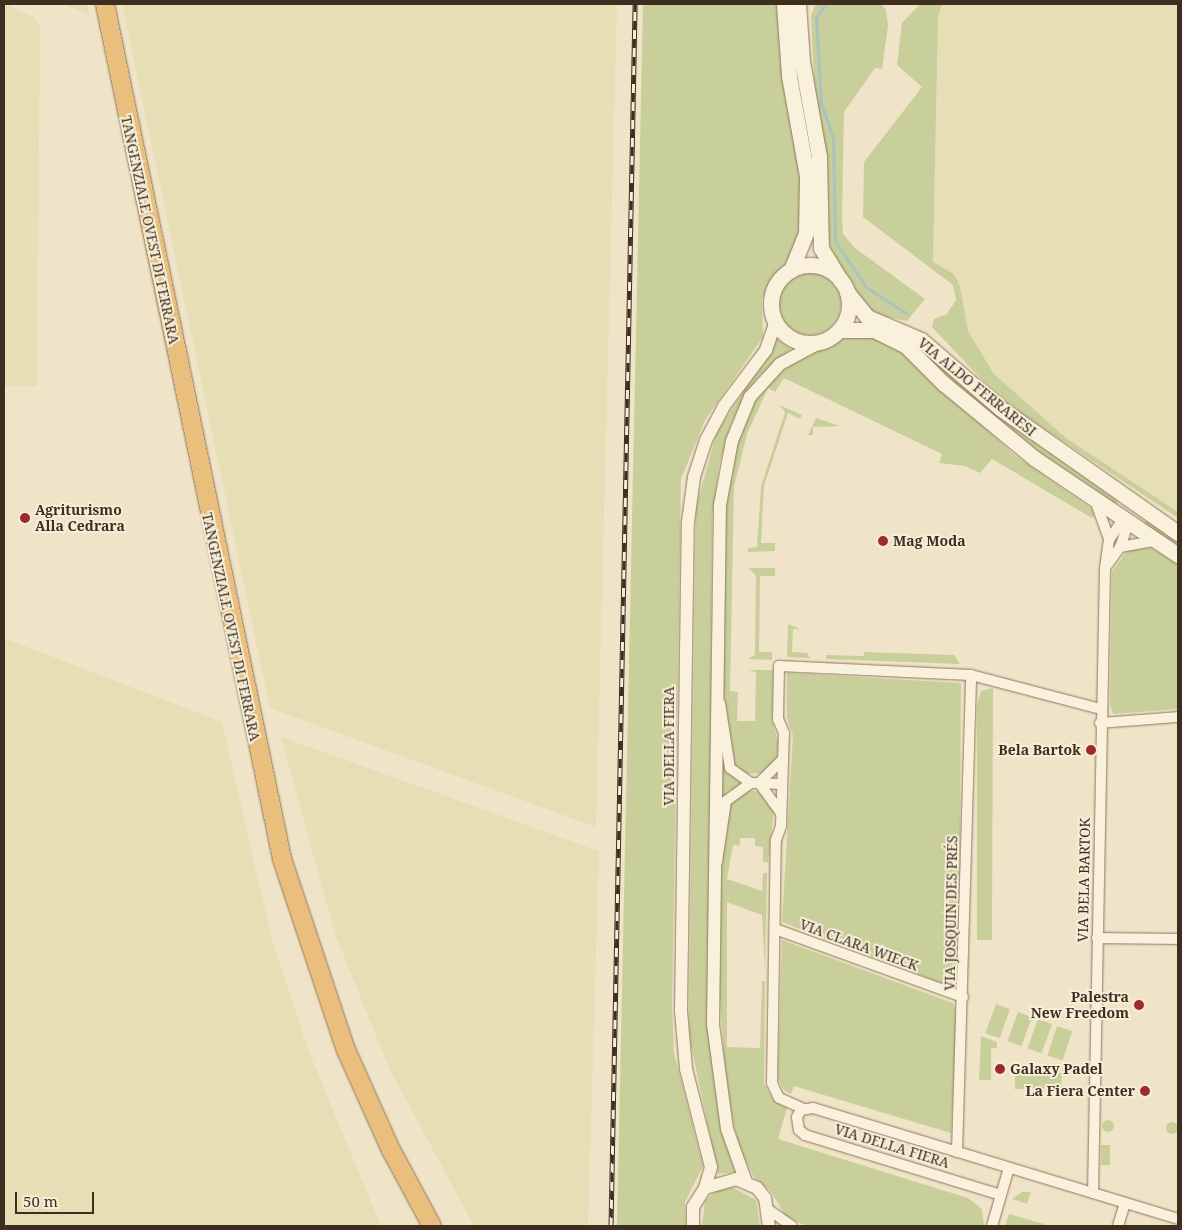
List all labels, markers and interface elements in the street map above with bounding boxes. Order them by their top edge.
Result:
street label: TANGENZIALE OVEST DI FERRARA [118,114,182,346]
street label: VIA ALDO FERRARESI [915,334,1039,440]
place label: Agriturismo Alla Cedrara [35,502,125,534]
street label: TANGENZIALE OVEST DI FERRARA [199,511,263,743]
marker: Agriturismo Alla Cedrara [19,512,31,524]
place label: Mag Moda [893,533,966,549]
marker: Mag Moda [877,535,889,547]
street label: VIA DELLA FIERA [661,686,677,806]
place label: Bela Bartok [998,742,1081,758]
marker: Bela Bartok [1085,744,1097,756]
street label: VIA BELA BARTOK [1075,818,1093,942]
street label: VIA JOSQUIN DES PRÉS [941,835,961,991]
street label: VIA CLARA WIECK [797,916,921,974]
place label: Palestra New Freedom [1031,989,1129,1022]
marker: Palestra New Freedom [1133,999,1145,1011]
place label: Galaxy Padel [1010,1061,1103,1077]
marker: Galaxy Padel [994,1063,1006,1075]
place label: La Fiera Center [1025,1083,1135,1099]
marker: La Fiera Center [1139,1085,1151,1097]
street label: VIA DELLA FIERA [833,1121,951,1171]
scale bar [18,1182,96,1214]
text: 50 m [23,1191,58,1211]

